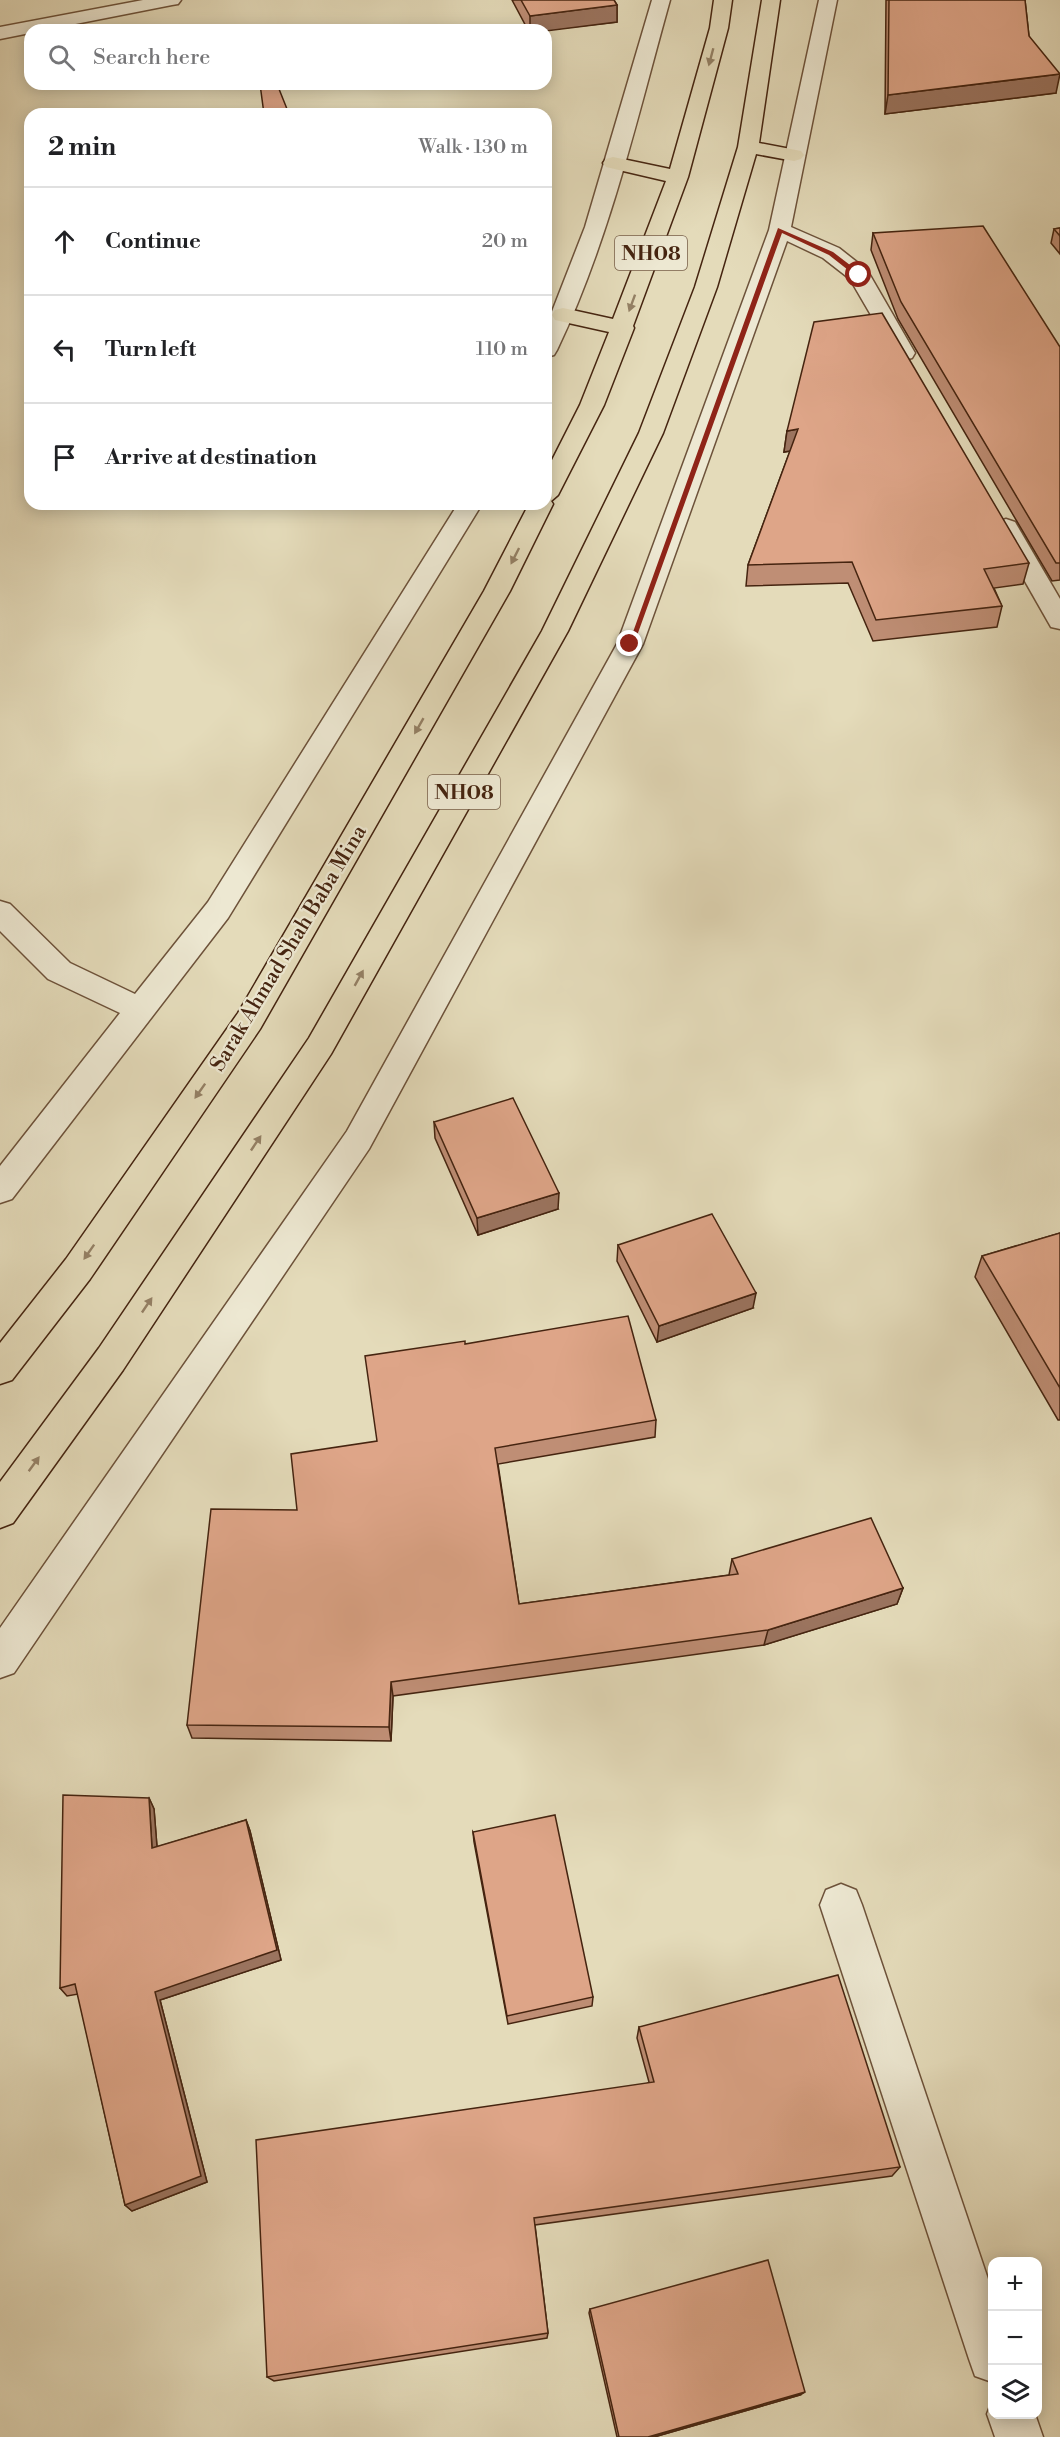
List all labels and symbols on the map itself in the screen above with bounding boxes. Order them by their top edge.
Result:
one-way arrow [706,48,715,66]
road number: NH08 [615,236,687,270]
route start [845,261,871,287]
one-way arrow [627,294,637,312]
one-way arrow [510,547,520,565]
route end [616,630,642,656]
one-way arrow [414,718,424,735]
road number: NH08 [428,775,500,809]
street label: Sarak Ahmad Shah Baba Mina [205,820,373,1076]
one-way arrow [354,969,364,986]
one-way arrow [194,1083,206,1099]
one-way arrow [250,1135,262,1151]
one-way arrow [84,1243,95,1260]
one-way arrow [141,1297,152,1313]
one-way arrow [28,1456,40,1471]

